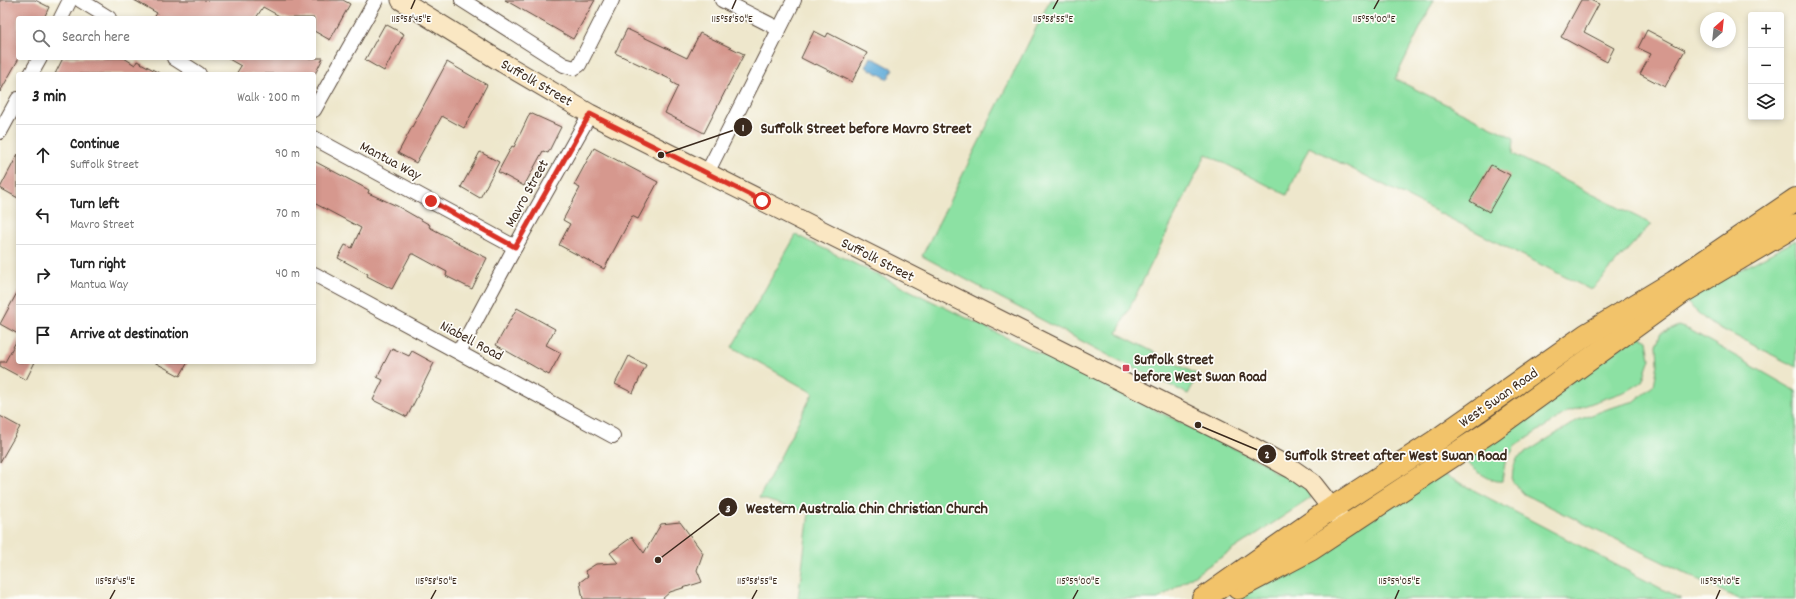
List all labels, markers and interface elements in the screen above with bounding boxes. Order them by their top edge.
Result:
north arrow [1700,12,1736,48]
map controls [1748,12,1784,120]
button: + [1748,12,1784,48]
text: 115°58'45"E [391,13,431,27]
text: 115°58'50"E [711,13,753,27]
text: 115°58'55"E [1033,13,1074,27]
text: 115°59'00"E [1353,13,1396,27]
search box [16,16,316,60]
icon: search [30,27,52,49]
text: Search here [62,27,130,49]
button: − [1748,48,1784,84]
street label: Suffolk Street [496,54,576,113]
button: layers [1748,84,1784,120]
text: 3 min [32,86,66,110]
text: Walk · 200 m [237,89,300,108]
callout: Suffolk Street before Mavro Street [733,113,980,141]
text: Suffolk Street before Mavro Street [761,118,972,141]
text: 1 [742,120,745,137]
text: Continue [70,134,119,156]
street label: Mantua Way [355,136,426,188]
icon: ahead [32,144,54,166]
text: 90 m [275,145,300,164]
text: Suffolk Street [70,156,139,175]
street label: Mavro Street [500,156,556,232]
route end [422,192,440,210]
route start [753,192,771,210]
text: Turn left [70,194,119,216]
icon: left [32,204,54,226]
text: 70 m [276,205,300,224]
text: Mavro Street [70,216,134,235]
street label: Suffolk Street [837,233,918,289]
text: Turn right [70,254,126,276]
icon: right [32,264,54,286]
text: 40 m [276,265,300,284]
text: Mantua Way [70,276,128,295]
street label: Niabell Road [435,316,507,368]
icon: arrive [32,324,54,346]
text: Arrive at destination [70,324,188,346]
place label: Suffolk Street before West Swan Road [1134,350,1267,389]
marker: Suffolk Street before West Swan Road [1121,363,1131,373]
street label: West Swan Road [1455,363,1543,434]
callout: Suffolk Street after West Swan Road [1257,440,1515,468]
text: Suffolk Street after West Swan Road [1285,445,1507,468]
text: 2 [1264,447,1270,464]
callout: Western Australia Chin Christian Church [718,493,996,521]
text: Western Australia Chin Christian Church [746,498,988,521]
text: 3 [725,501,731,518]
text: 115°58'45"E [95,575,135,589]
text: 115°58'50"E [415,575,457,589]
text: 115°58'55"E [737,575,778,589]
text: 115°59'00"E [1057,575,1100,589]
text: 115°59'05"E [1378,575,1420,589]
text: 115°59'10"E [1700,575,1740,589]

